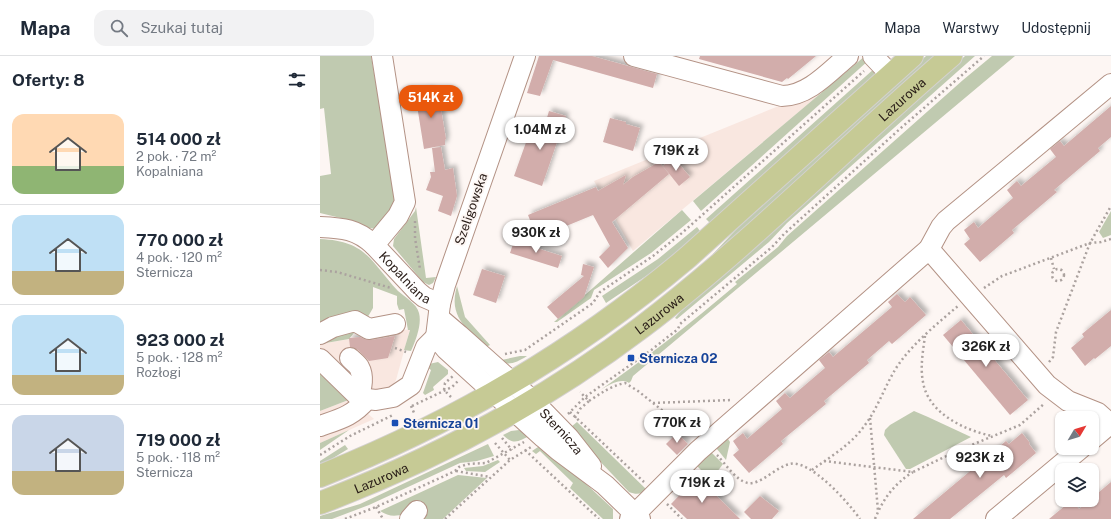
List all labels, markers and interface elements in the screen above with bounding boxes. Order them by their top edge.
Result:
search box [94,10,374,46]
text: Mapa [20,17,70,39]
icon: search [108,17,130,39]
text: Szukaj tutaj [140,19,223,36]
text: Mapa [884,20,920,36]
text: Warstwy [942,20,999,36]
text: Udostępnij [1021,20,1091,36]
icon: filters [286,69,308,91]
text: Oferty: 8 [12,70,85,90]
street label: Lazurowa [875,74,928,124]
pin: 514K zł [394,85,468,119]
text: 514K zł [408,90,454,105]
pin: 1.04M zł [499,117,581,151]
text: 1.04M zł [514,122,566,137]
text: 514 000 zł [136,129,221,149]
icon: home [44,130,92,178]
pin: 719K zł [639,138,713,172]
text: 719K zł [653,143,699,158]
text: 2 pok. · 72 m² [136,149,216,164]
text: Kopalniana [136,164,203,179]
street label: Szeligowska [452,171,490,247]
pin: 930K zł [499,220,573,254]
text: 930K zł [511,225,561,240]
text: 770 000 zł [136,230,223,250]
icon: home [44,231,92,279]
street label: Kopalniana [376,248,433,306]
text: 4 pok. · 120 m² [136,250,222,265]
text: Sternicza [136,265,193,280]
street label: Lazurowa [632,290,687,337]
text: 923 000 zł [136,330,224,350]
icon: home [44,331,92,379]
pin: 326K zł [949,334,1023,368]
text: 326K zł [961,339,1011,354]
text: 5 pok. · 128 m² [136,350,223,365]
place label: Sternicza 02 [639,351,718,366]
marker: Sternicza 02 [626,353,636,363]
text: Rozłogi [136,365,181,380]
street label: Sternicza [537,405,586,457]
pin: 770K zł [640,410,714,444]
north arrow [1055,411,1099,455]
map controls [1055,411,1099,507]
text: 770K zł [653,415,701,430]
place label: Sternicza 01 [403,416,479,431]
marker: Sternicza 01 [390,418,400,428]
text: 719 000 zł [136,430,220,450]
icon: home [44,431,92,479]
pin: 923K zł [943,445,1017,479]
text: 5 pok. · 118 m² [136,450,220,465]
text: 923K zł [956,450,1005,465]
street label: Lazurowa [352,460,411,496]
button: layers [1055,463,1099,507]
text: Sternicza [136,465,193,480]
pin: 719K zł [665,470,739,504]
text: 719K zł [679,475,725,490]

